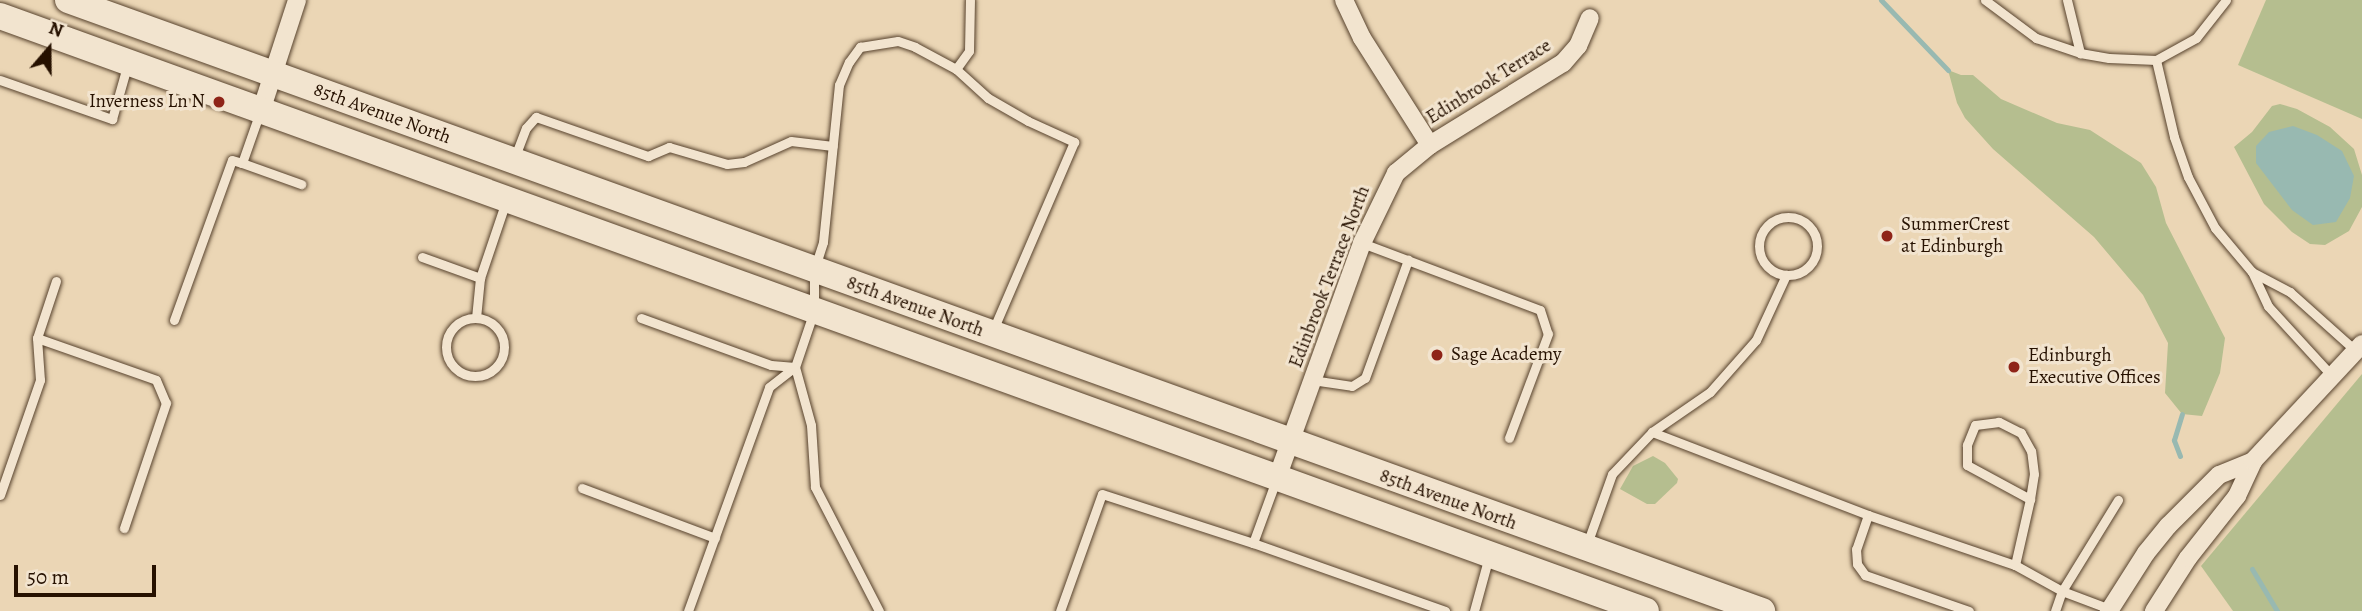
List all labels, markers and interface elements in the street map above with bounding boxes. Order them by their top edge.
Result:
north arrow [14,14,84,84]
text: N [45,15,67,44]
street label: Edinbrook Terrace [1422,34,1556,130]
street label: 85th Avenue North [310,79,454,149]
place label: Inverness Ln N [89,91,205,113]
marker: Inverness Ln N [211,94,227,110]
street label: Edinbrook Terrace North [1285,183,1375,371]
place label: SummerCrest at Edinburgh [1901,214,2010,258]
marker: SummerCrest at Edinburgh [1879,228,1895,244]
street label: 85th Avenue North [843,272,987,342]
place label: Sage Academy [1451,344,1562,366]
place label: Edinburgh Executive Offices [2028,345,2161,389]
marker: Sage Academy [1429,347,1445,363]
marker: Edinburgh Executive Offices [2006,359,2022,375]
street label: 85th Avenue North [1376,465,1520,535]
scale bar [18,552,159,596]
text: 50 m [27,563,69,591]

